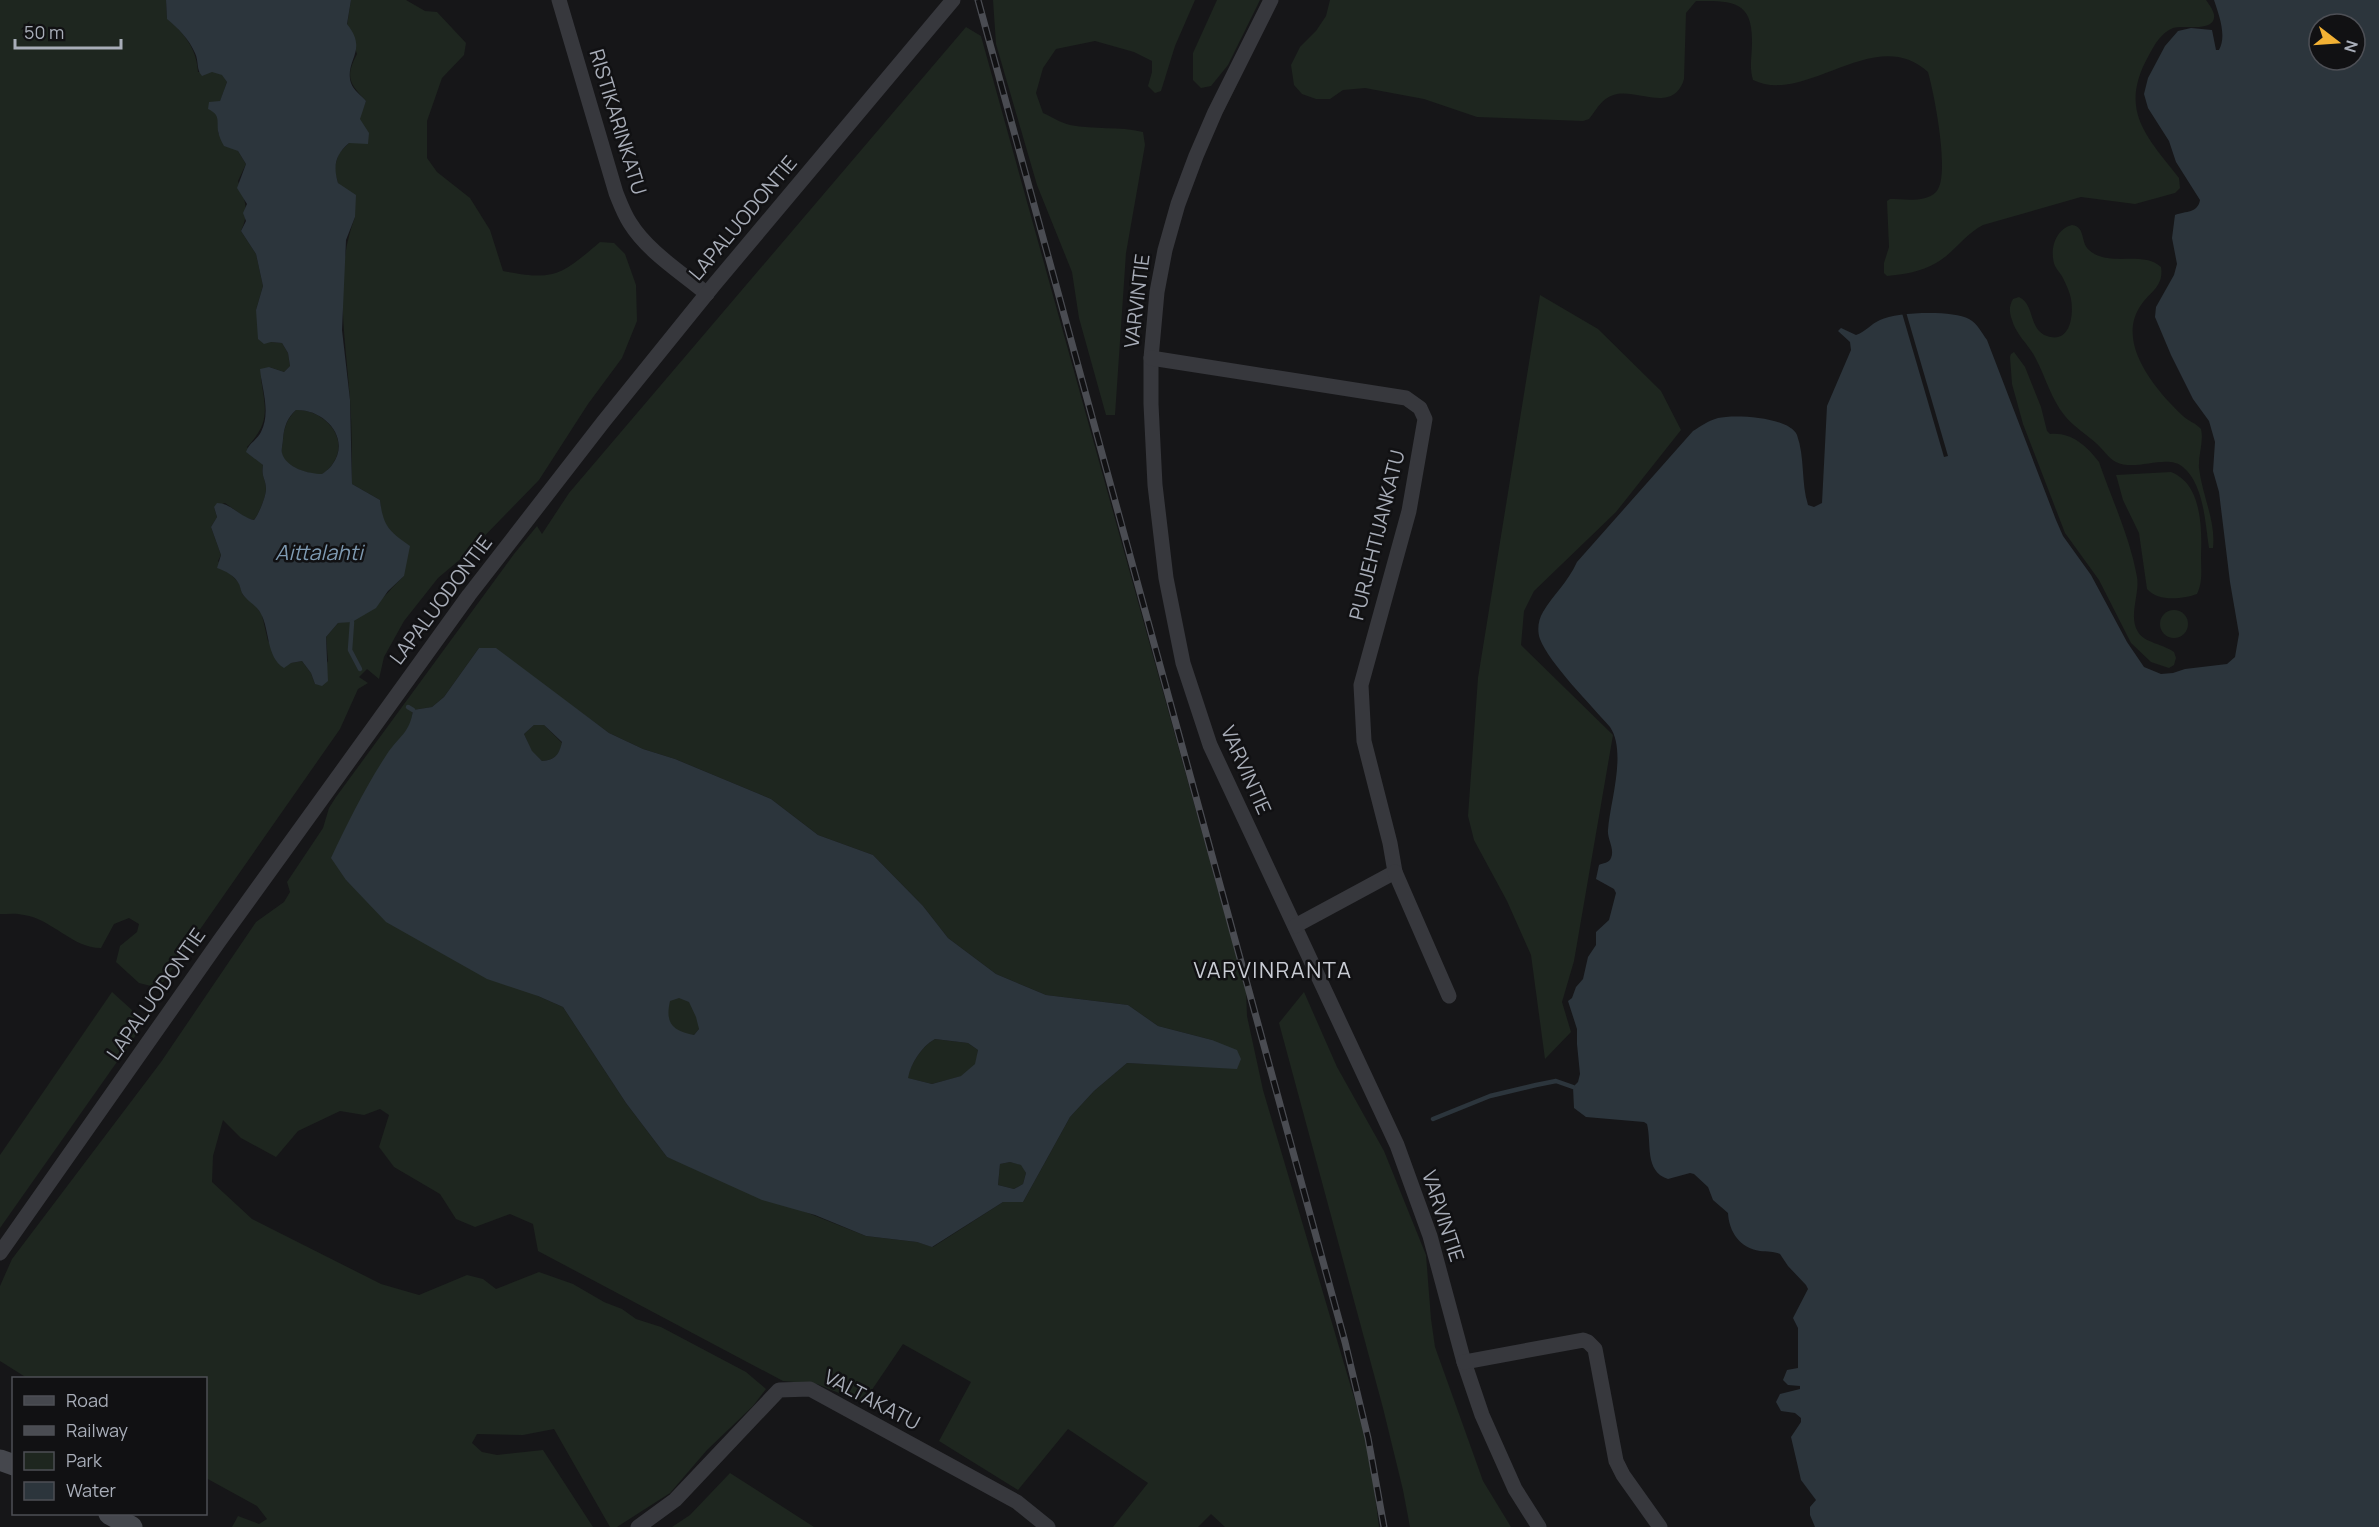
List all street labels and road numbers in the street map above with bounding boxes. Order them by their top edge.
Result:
street label: RISTIKARINKATU [583,46,653,198]
street label: LAPALUODONTIE [682,150,803,286]
street label: VARVINTIE [1117,252,1156,349]
street label: PURJEHTIJANKATU [1342,447,1411,623]
street label: LAPALUODONTIE [383,530,498,670]
street label: VARVINTIE [1215,721,1278,818]
street label: LAPALUODONTIE [100,923,211,1065]
street label: VARVINTIE [1416,1167,1471,1265]
street label: VALTAKATU [820,1363,925,1436]

